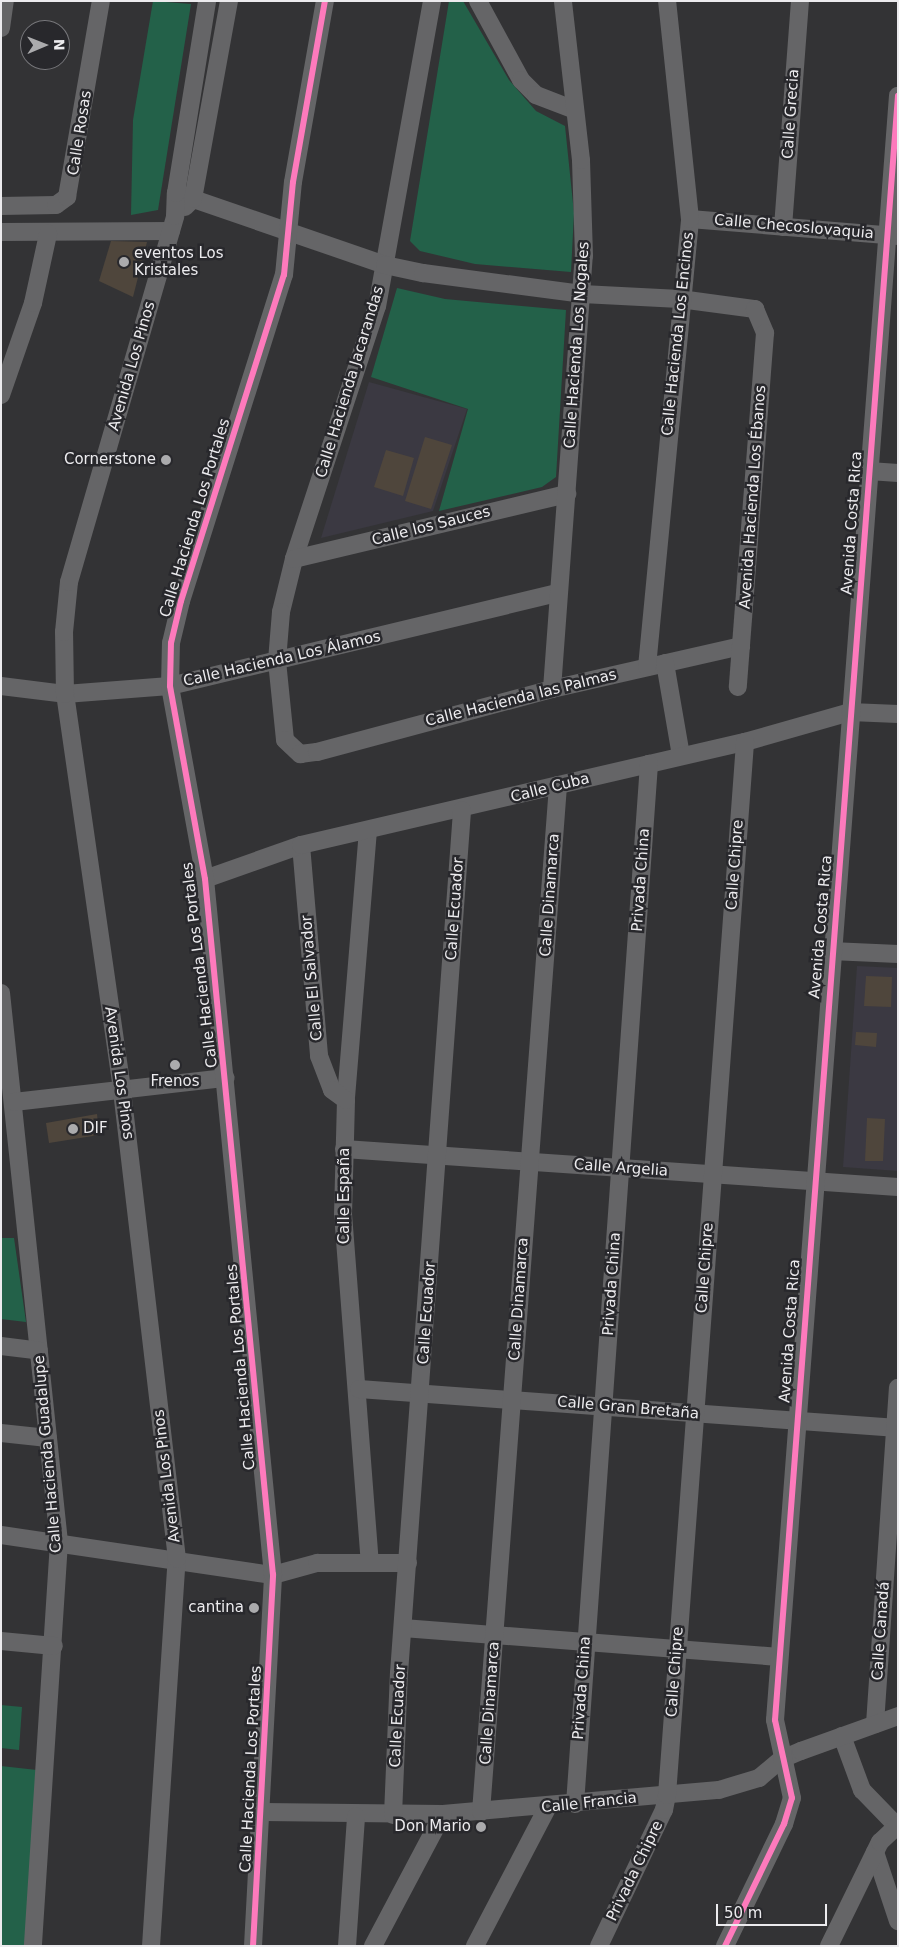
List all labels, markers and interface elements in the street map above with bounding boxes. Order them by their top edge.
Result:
north arrow [20,20,70,70]
text: N [51,39,67,51]
street label: Calle Grecia [779,68,803,160]
street label: Calle Rosas [64,89,96,177]
street label: Calle Checoslovaquia [713,211,875,243]
street label: Calle Hacienda Los Encinos [658,231,698,437]
street label: Calle Hacienda Los Nogales [561,241,593,449]
place label: eventos Los Kristales [134,244,224,279]
marker: eventos Los Kristales [118,256,130,268]
street label: Calle Hacienda Jacarandas [312,284,388,480]
street label: Avenida Los Pinos [105,299,159,433]
street label: Avenida Hacienda Los Ébanos [736,385,770,609]
street label: Calle Hacienda Los Portales [156,416,234,620]
place label: Cornerstone [64,451,156,469]
street label: Avenida Costa Rica [838,451,866,595]
marker: Cornerstone [160,454,172,466]
street label: Calle los Sauces [370,503,492,549]
street label: Calle Hacienda Los Álamos [181,627,383,691]
street label: Calle Hacienda las Palmas [424,666,618,730]
street label: Calle Cuba [509,770,591,806]
street label: Calle Chipre [723,819,747,911]
street label: Privada China [628,828,654,932]
street label: Calle Dinamarca [537,833,563,957]
street label: Avenida Costa Rica [806,854,836,1000]
street label: Calle Ecuador [442,857,468,961]
street label: Calle Hacienda Los Portales [178,861,222,1069]
street label: Calle El Salvador [298,914,326,1042]
street label: Avenida Los Pinos [101,1005,137,1141]
marker: Frenos [169,1059,181,1071]
place label: Frenos [150,1073,200,1091]
place label: DIF [83,1120,108,1138]
marker: DIF [67,1123,79,1135]
street label: Calle España [336,1148,354,1244]
street label: Calle Argelia [573,1156,669,1180]
street label: Calle Chipre [693,1222,717,1314]
street label: Privada China [599,1232,625,1336]
street label: Calle Dinamarca [506,1237,532,1361]
street label: Avenida Costa Rica [776,1259,804,1403]
street label: Calle Ecuador [414,1261,440,1365]
street label: Calle Hacienda Los Portales [223,1263,259,1471]
street label: Calle Hacienda Guadalupe [30,1354,66,1554]
street label: Calle Gran Bretaña [556,1393,700,1423]
street label: Avenida Los Pinos [150,1408,184,1544]
street label: Calle Canadá [869,1581,893,1681]
place label: cantina [188,1599,244,1617]
marker: cantina [248,1602,260,1614]
street label: Calle Chipre [663,1626,687,1718]
street label: Privada China [569,1636,595,1740]
street label: Calle Dinamarca [477,1641,503,1765]
street label: Calle Ecuador [386,1664,410,1768]
street label: Calle Hacienda Los Portales [237,1665,265,1873]
street label: Calle Francia [540,1789,638,1817]
place label: Don Mario [394,1818,471,1836]
street label: Privada Chipre [603,1818,667,1924]
marker: Don Mario [475,1821,487,1833]
scale bar [719,1894,830,1926]
text: 50 m [724,1904,762,1922]

